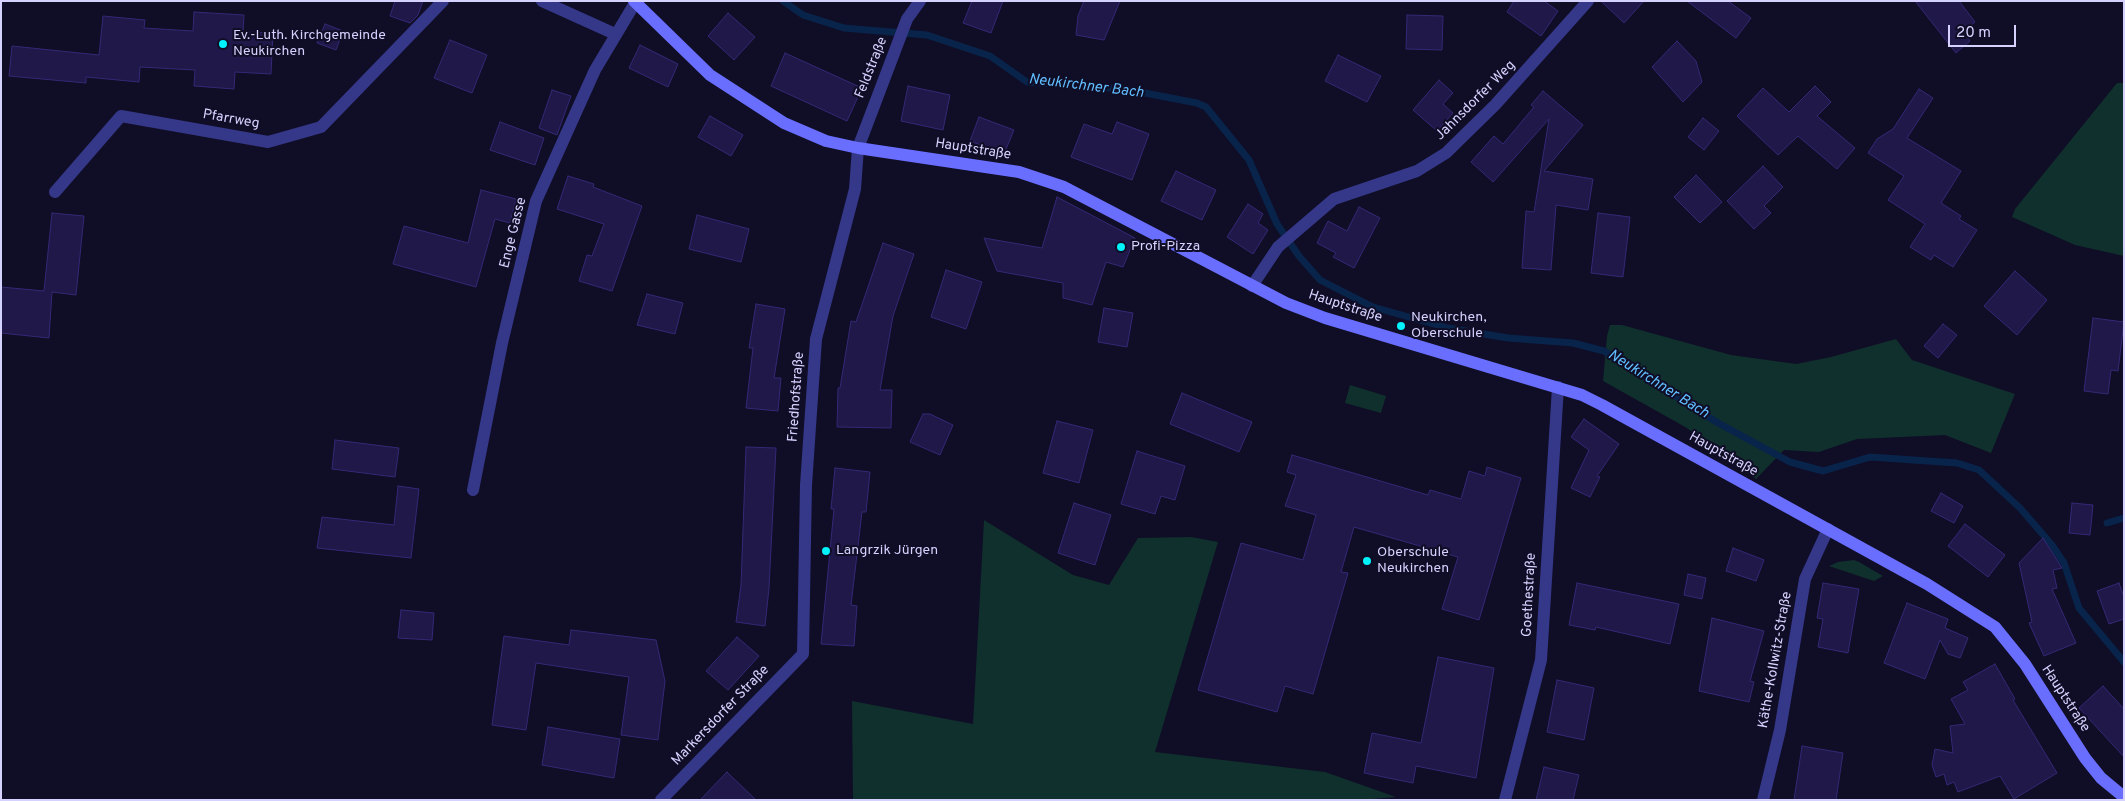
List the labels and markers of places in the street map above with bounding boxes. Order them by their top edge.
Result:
place label: Ev.-Luth. Kirchgemeinde Neukirchen [233,28,386,60]
marker: Ev.-Luth. Kirchgemeinde Neukirchen [217,38,229,50]
place label: Profi-Pizza [1131,239,1200,255]
marker: Profi-Pizza [1115,241,1127,253]
place label: Neukirchen, Oberschule [1411,310,1487,342]
marker: Neukirchen, Oberschule [1395,320,1407,332]
place label: Langrzik Jürgen [836,543,938,559]
marker: Langrzik Jürgen [820,545,832,557]
place label: Oberschule Neukirchen [1377,545,1449,578]
marker: Oberschule Neukirchen [1361,555,1373,567]

